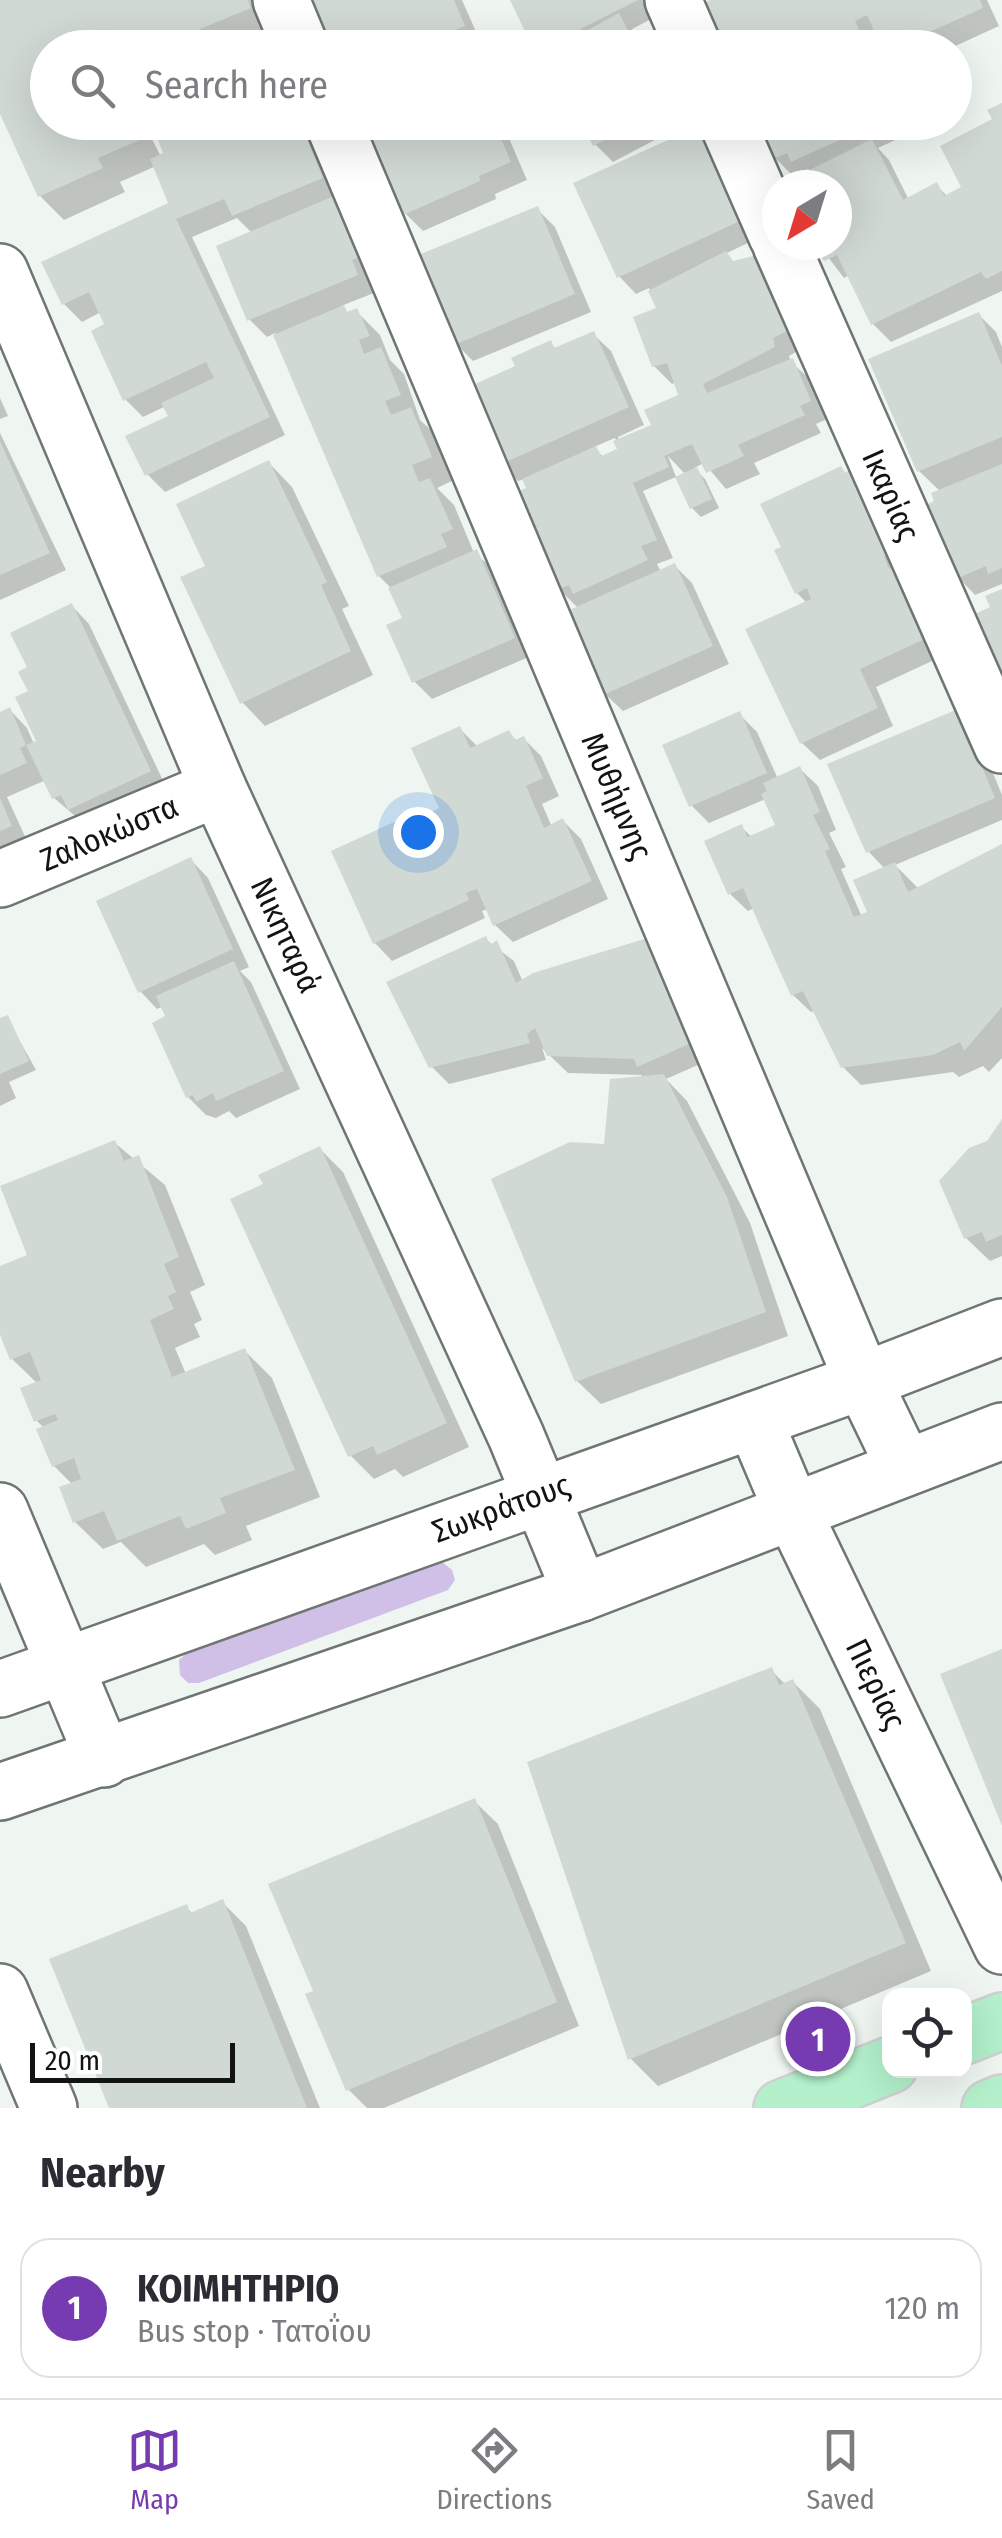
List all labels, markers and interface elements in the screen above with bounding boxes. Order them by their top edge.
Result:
search box [30,30,972,140]
icon: search [65,58,120,113]
text: Search here [145,62,328,108]
north arrow [762,170,852,260]
street label: Ικαρίας [854,444,928,547]
street label: Μυθήμνης [573,727,661,865]
street label: Ζαλοκώστα [34,787,184,879]
your location [393,807,444,858]
street label: Νικηταρά [243,871,329,999]
street label: Σωκράτους [427,1465,575,1550]
street label: Πιερίας [838,1632,914,1736]
map controls [882,1988,972,2078]
button: locate [882,1988,972,2078]
pin: 1 [786,2002,850,2076]
scale bar [30,2038,235,2082]
text: 20 m [45,2044,100,2077]
text: Nearby [40,2148,165,2198]
text: ΚΟΙΜΗΤΗΡΙΟ [137,2266,339,2312]
text: 1 [68,2289,81,2327]
text: 120 m [885,2289,960,2327]
text: Bus stop · Τατοΐου [137,2312,372,2350]
tab: Map [127,2423,182,2516]
tab: Directions [436,2423,552,2516]
tab: Saved [806,2423,875,2516]

